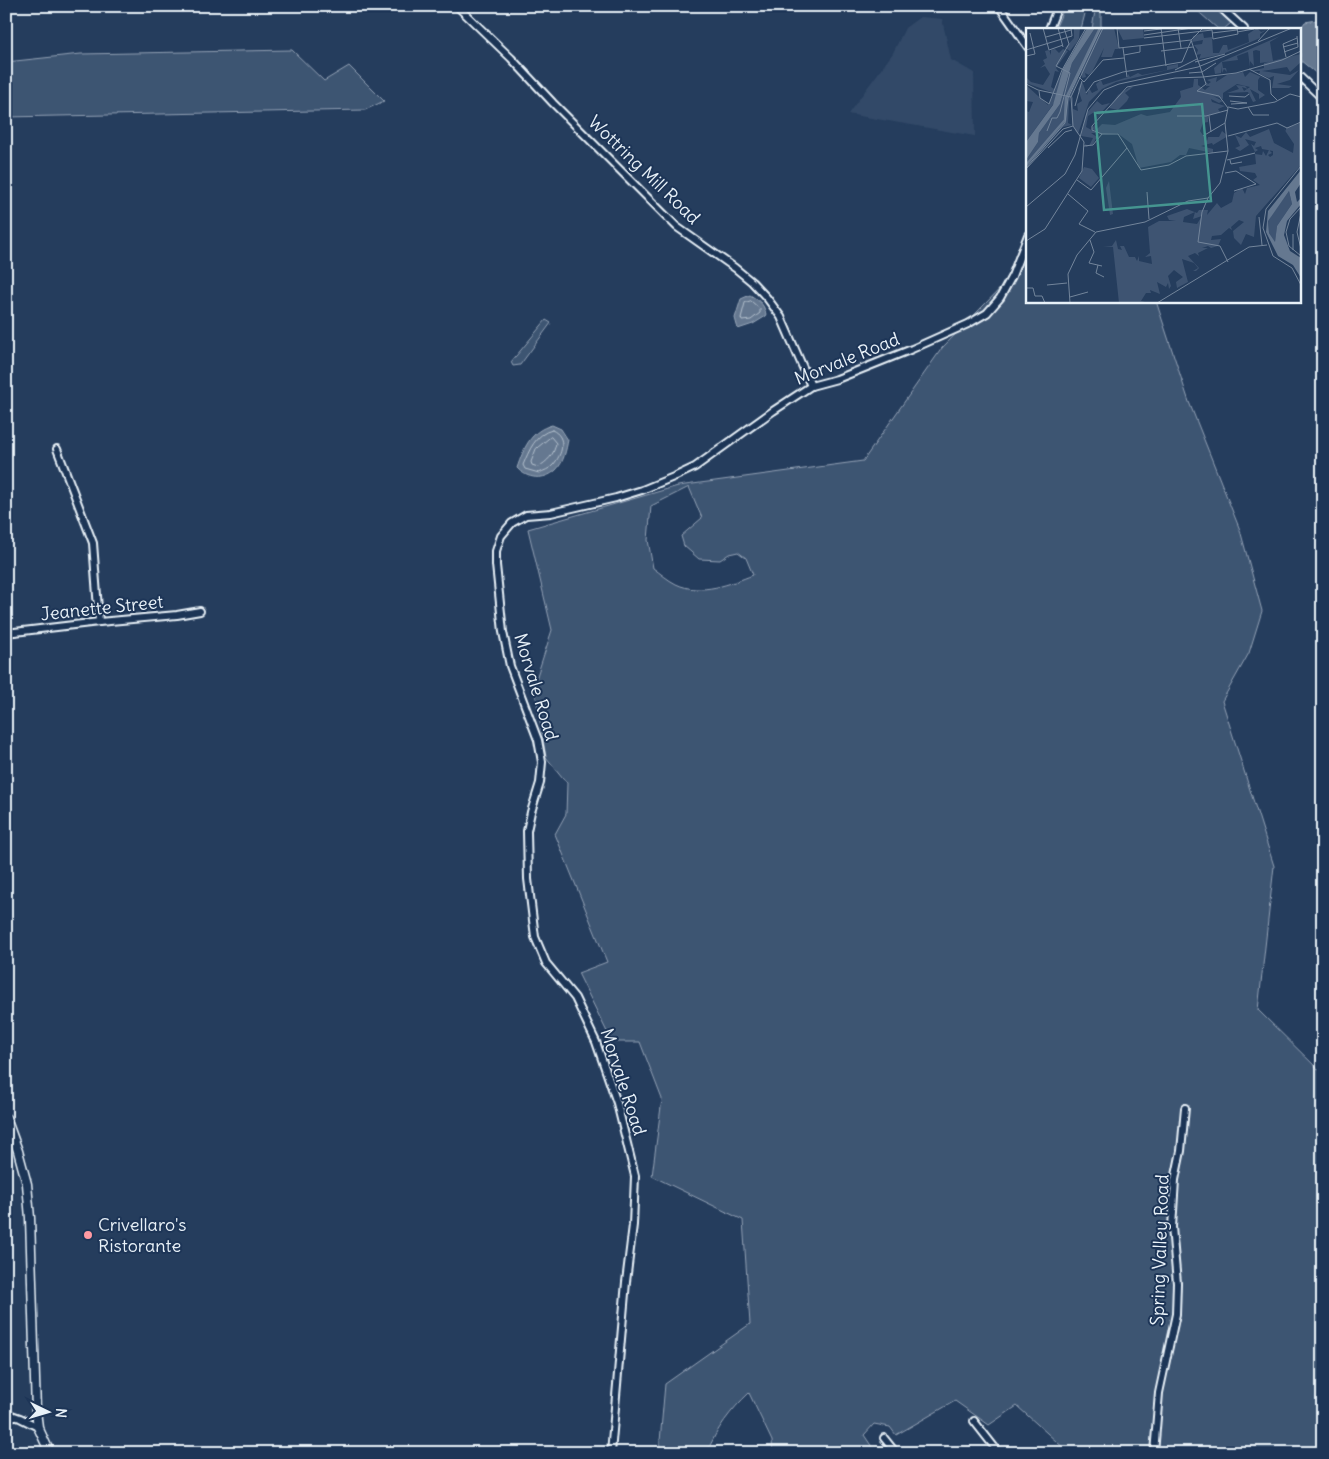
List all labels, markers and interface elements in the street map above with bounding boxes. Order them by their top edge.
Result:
inset map [1026,28,1302,302]
street label: Wottring Mill Road [583,110,706,229]
street label: Morvale Road [791,327,903,390]
street label: Jeanette Street [39,590,164,625]
street label: Morvale Road [509,630,564,744]
street label: Morvale Road [595,1025,652,1139]
street label: Spring Valley Road [1145,1173,1174,1326]
place label: Crivellaro's Ristorante [98,1213,187,1257]
marker: Crivellaro's Ristorante [82,1229,94,1241]
north arrow [22,1386,72,1436]
text: N [52,1408,70,1419]

